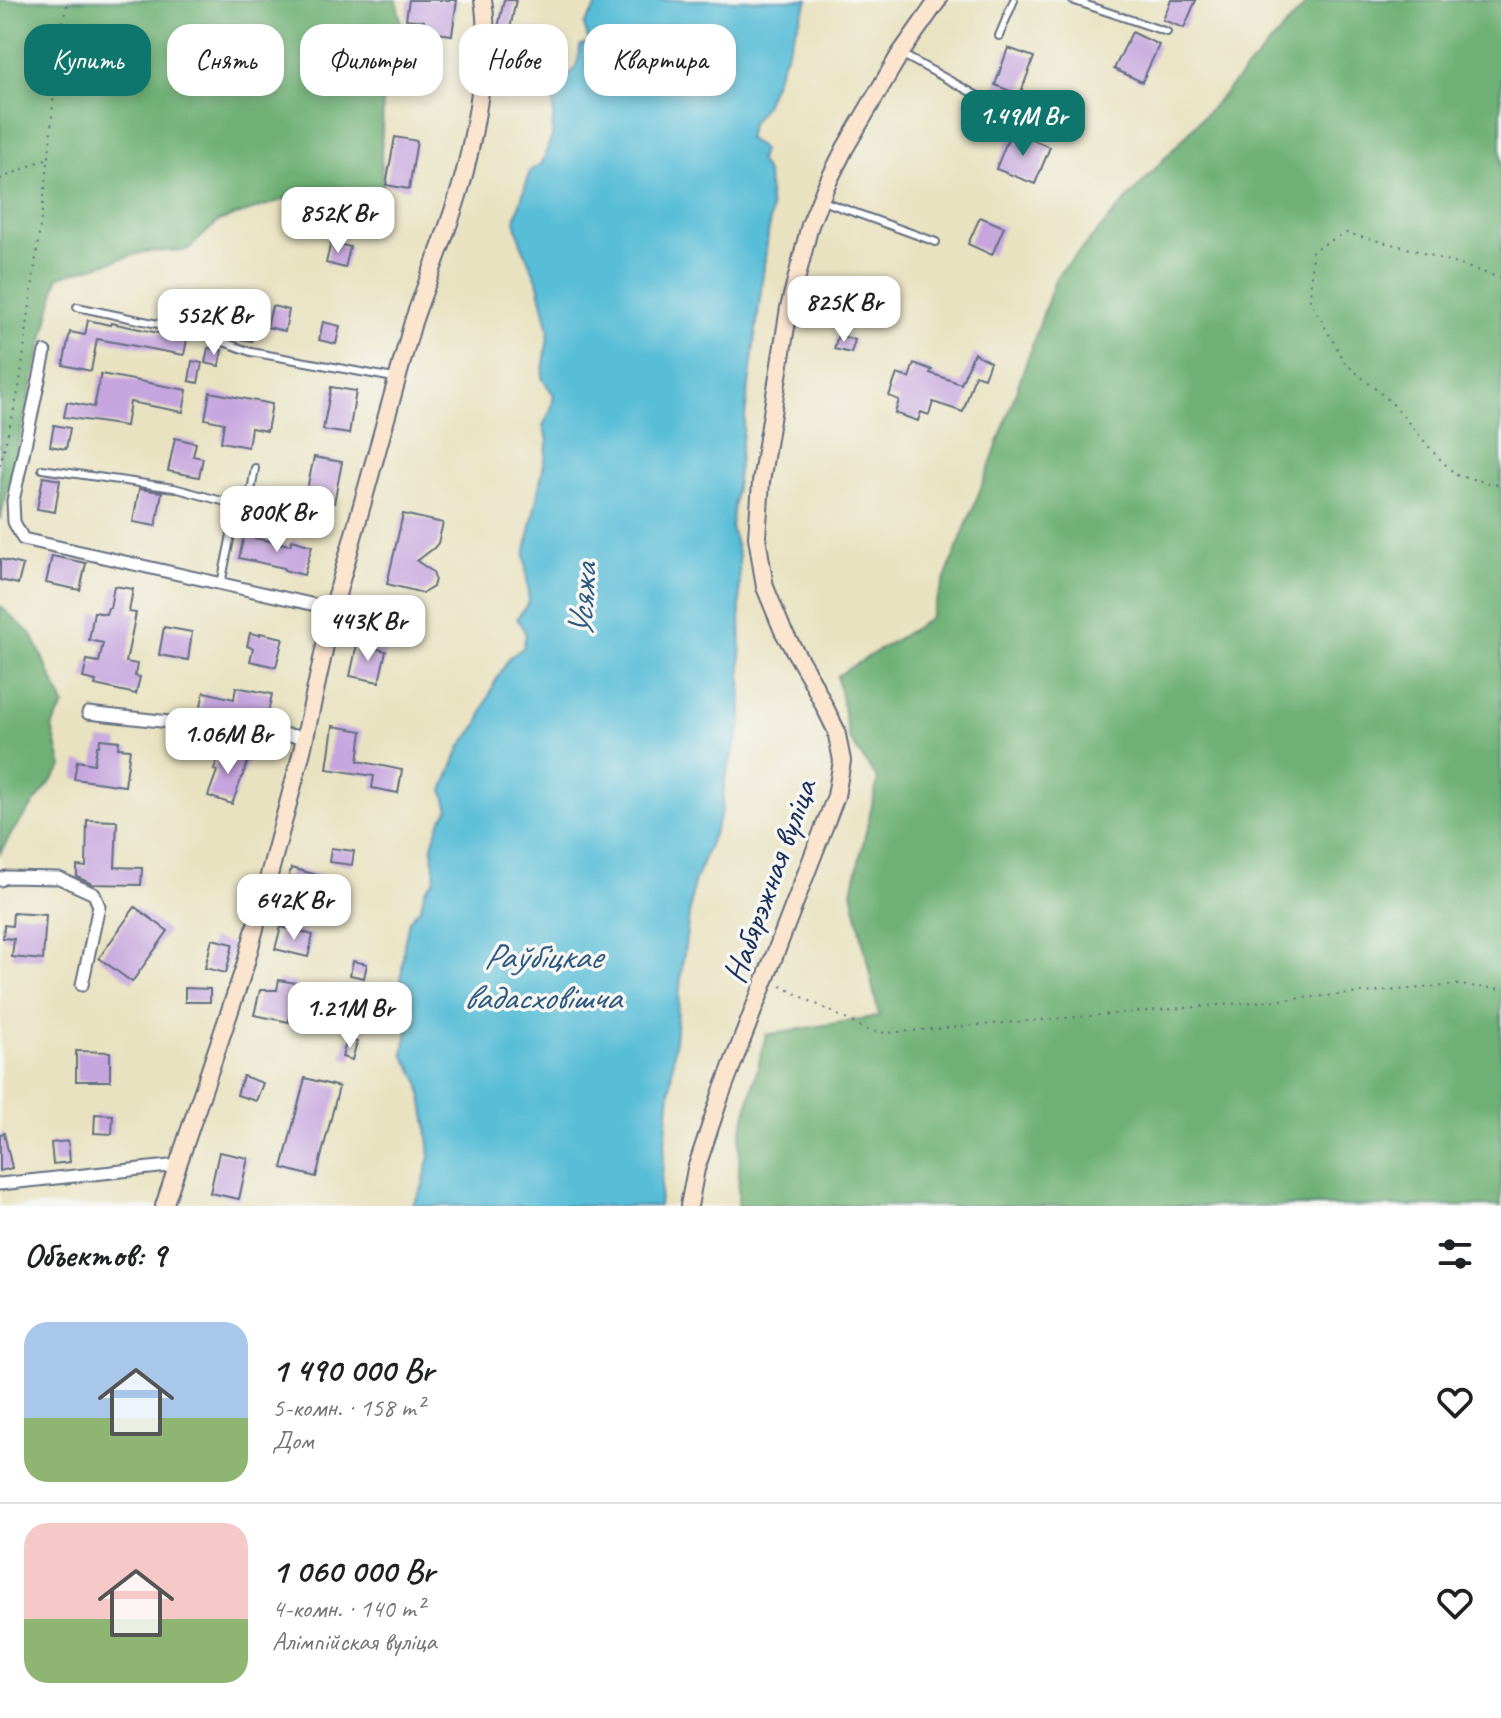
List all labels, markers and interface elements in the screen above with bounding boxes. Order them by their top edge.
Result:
chip: Купить [24,24,151,96]
chip: Снять [167,24,284,96]
chip: Фильтры [300,24,443,96]
chip: Новое [459,24,568,96]
chip: Квартира [584,24,736,96]
pin: 1.49M Br [940,90,1106,158]
text: 1.49M Br [979,99,1067,132]
pin: 852K Br [264,187,412,255]
text: 852K Br [299,196,377,229]
pin: 825K Br [770,276,918,344]
text: 825K Br [805,285,883,318]
pin: 552K Br [140,289,288,357]
text: 552K Br [176,298,252,331]
pin: 800K Br [203,486,351,554]
text: 800K Br [238,495,316,528]
water label: Усяжа [556,559,608,640]
pin: 443K Br [294,595,442,663]
text: 443K Br [329,604,407,637]
pin: 1.06M Br [145,708,311,776]
text: 1.06M Br [184,717,272,750]
street label: Набярэжная вуліца [712,771,826,989]
pin: 642K Br [220,874,368,942]
text: 642K Br [255,883,333,916]
water label: Раўбіцкае вадасховішча [463,933,624,1020]
pin: 1.21M Br [267,982,433,1050]
text: 1.21M Br [306,991,394,1024]
icon: filters [1433,1232,1477,1276]
text: Объектов: 9 [24,1233,166,1276]
text: 1 490 000 Br [272,1348,433,1391]
icon: home [88,1354,184,1450]
icon: heart [1433,1380,1477,1424]
text: 5-комн. · 158 m² [272,1391,424,1424]
text: Дом [272,1424,314,1457]
text: 1 060 000 Br [272,1549,435,1592]
icon: home [88,1555,184,1651]
icon: heart [1433,1581,1477,1625]
text: 4-комн. · 140 m² [272,1592,424,1625]
text: Алімпійская вуліца [272,1625,437,1658]

